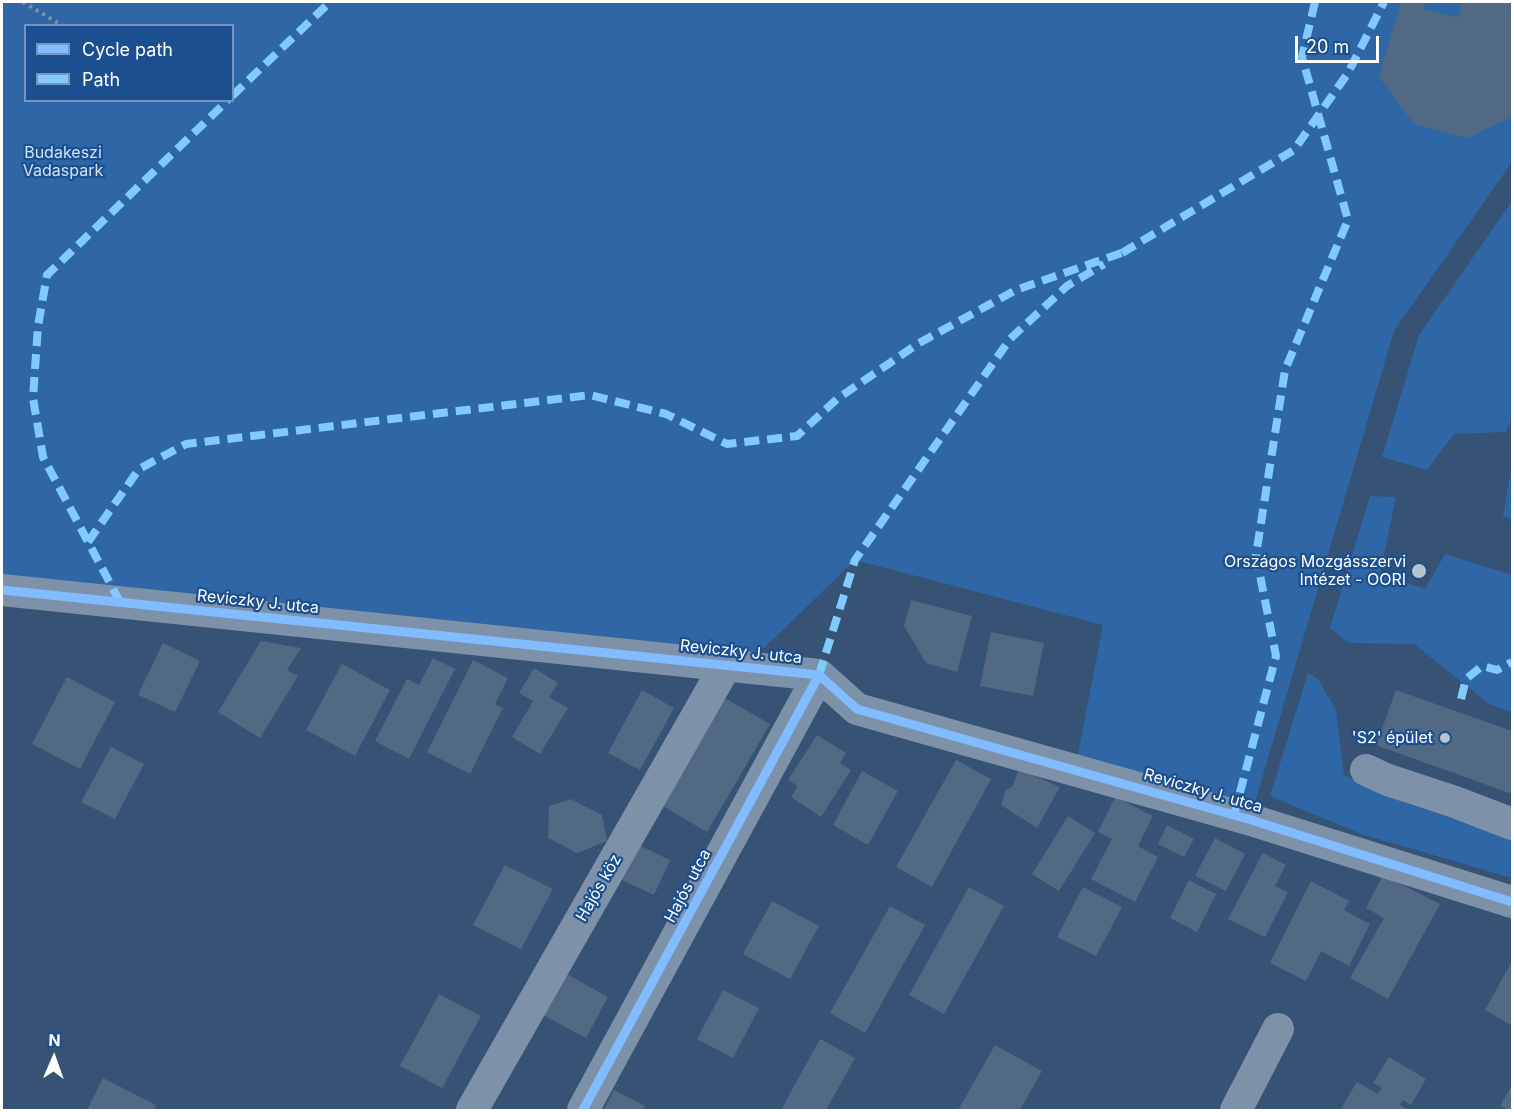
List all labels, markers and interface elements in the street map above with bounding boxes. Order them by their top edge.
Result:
legend [24,24,234,102]
scale bar [1298,24,1382,62]
text: 20 m [1306,36,1349,57]
text: Cycle path [82,39,173,60]
text: Path [82,69,120,90]
park label: Budakeszi Vadaspark [23,143,103,181]
place label: Országos Mozgásszervi Intézet - OORI [1224,552,1406,590]
marker: Országos Mozgásszervi Intézet - OORI [1410,562,1428,580]
street label: Reviczky J. utca [196,586,320,618]
street label: Reviczky J. utca [679,636,803,668]
place label: 'S2' épület [1352,728,1433,748]
marker: 'S2' épület [1438,731,1452,745]
street label: Reviczky J. utca [1141,765,1265,817]
street label: Hajós utca [661,846,715,926]
street label: Hajós köz [572,851,626,925]
north arrow [24,1028,84,1088]
text: N [48,1030,61,1050]

